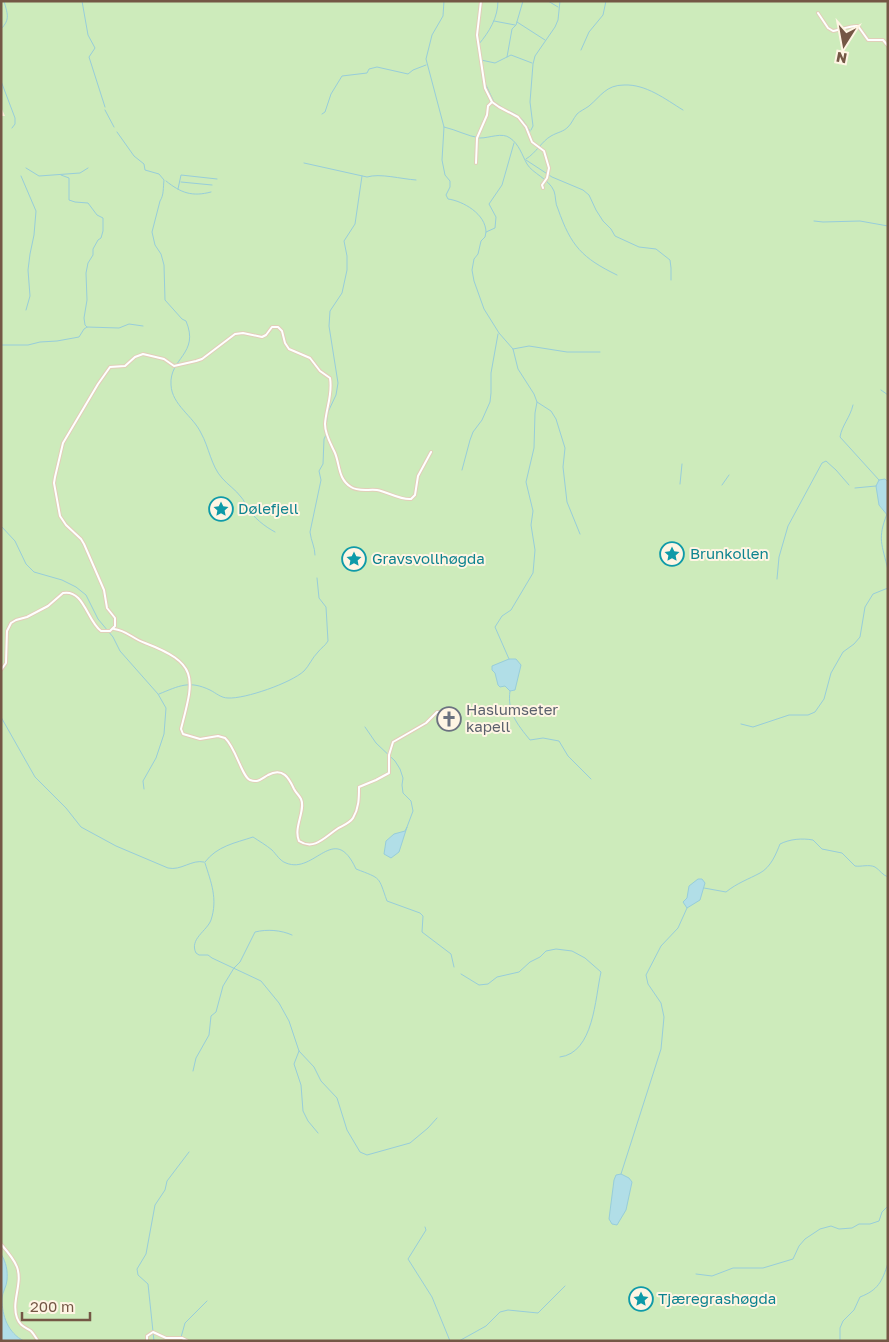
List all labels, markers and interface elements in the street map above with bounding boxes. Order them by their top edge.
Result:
north arrow [819,20,869,70]
text: N [835,49,848,68]
place icon: Dølefjell [208,496,234,522]
place label: Dølefjell [238,499,299,517]
place icon: Brunkollen [659,541,685,567]
place label: Brunkollen [690,544,769,562]
place icon: Gravsvollhøgda [341,546,367,572]
place label: Gravsvollhøgda [372,549,485,567]
place label: Haslumseter kapell [466,700,558,735]
church icon: Haslumseter kapell [436,706,462,732]
place icon: Tjæregrashøgda [628,1286,654,1312]
place label: Tjæregrashøgda [658,1289,776,1307]
scale bar [22,1290,90,1322]
text: 200 m [30,1297,74,1315]

